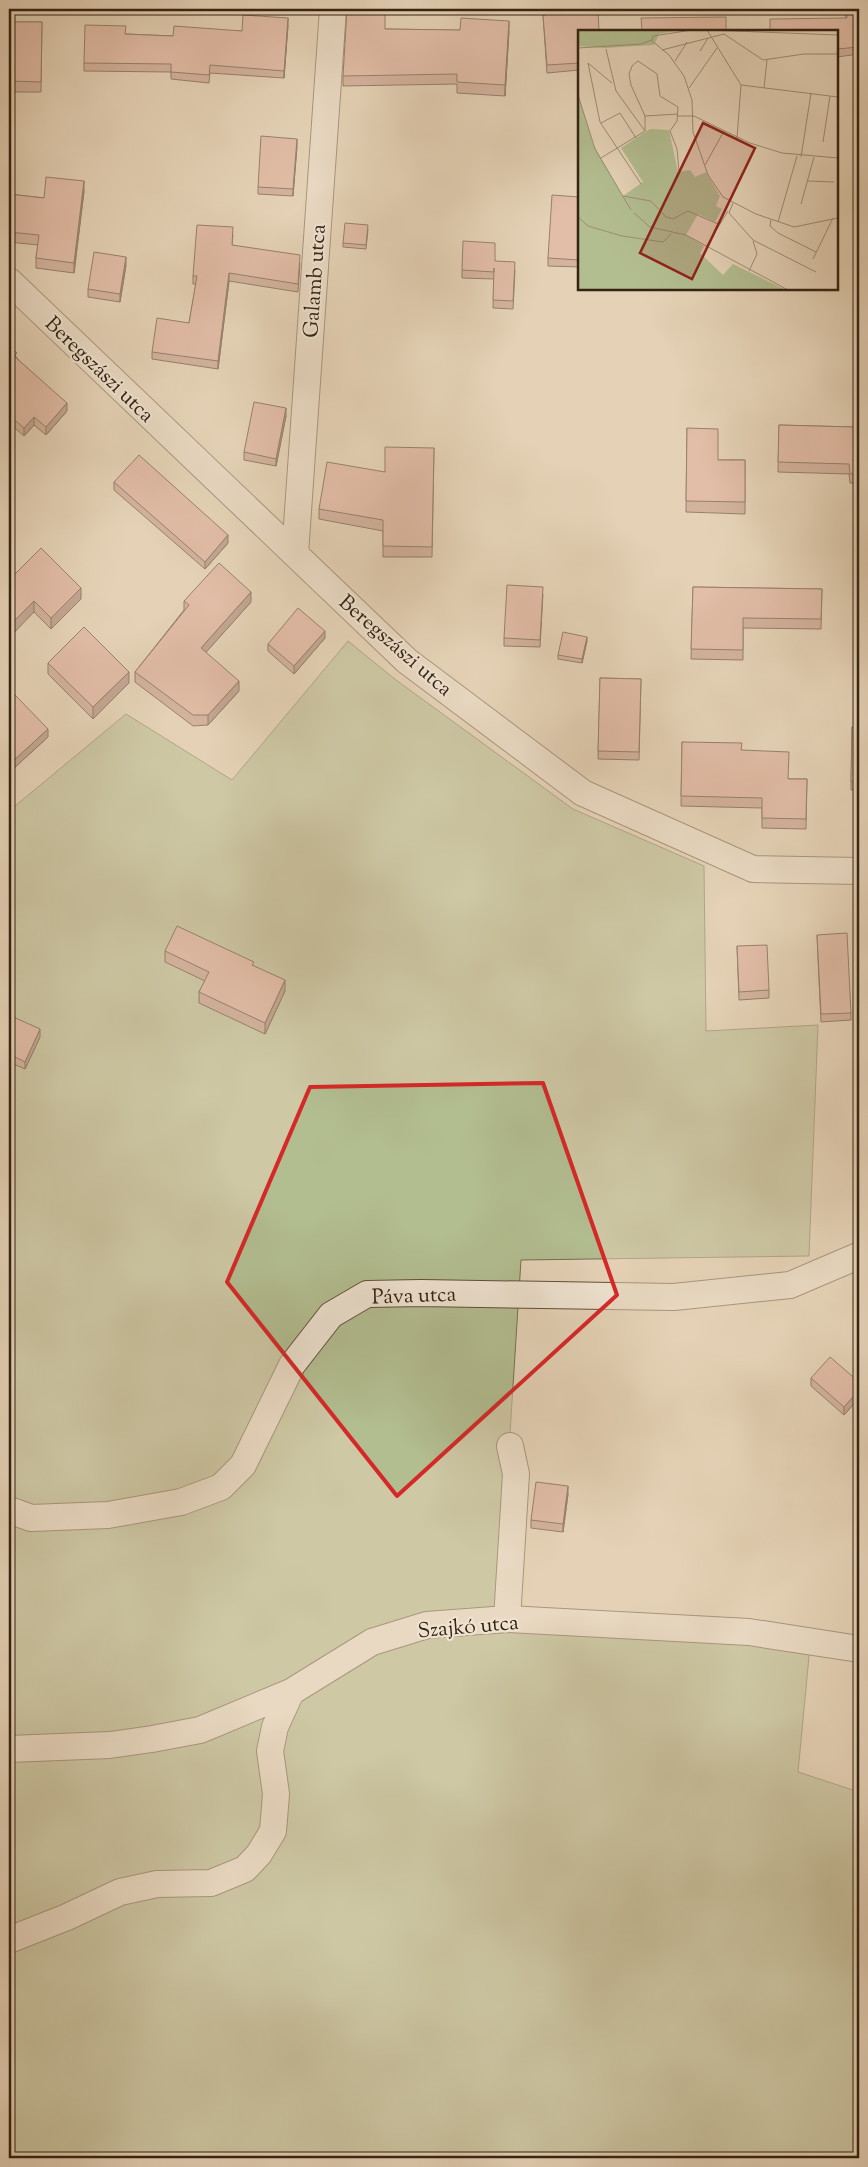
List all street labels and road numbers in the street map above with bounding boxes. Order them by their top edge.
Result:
street label: Galamb utca [297,223,335,339]
street label: Beregszászi utca [37,310,160,431]
street label: Beregszászi utca [331,589,458,705]
street label: Páva utca [371,1281,457,1313]
street label: Szajkó utca [416,1609,520,1647]

